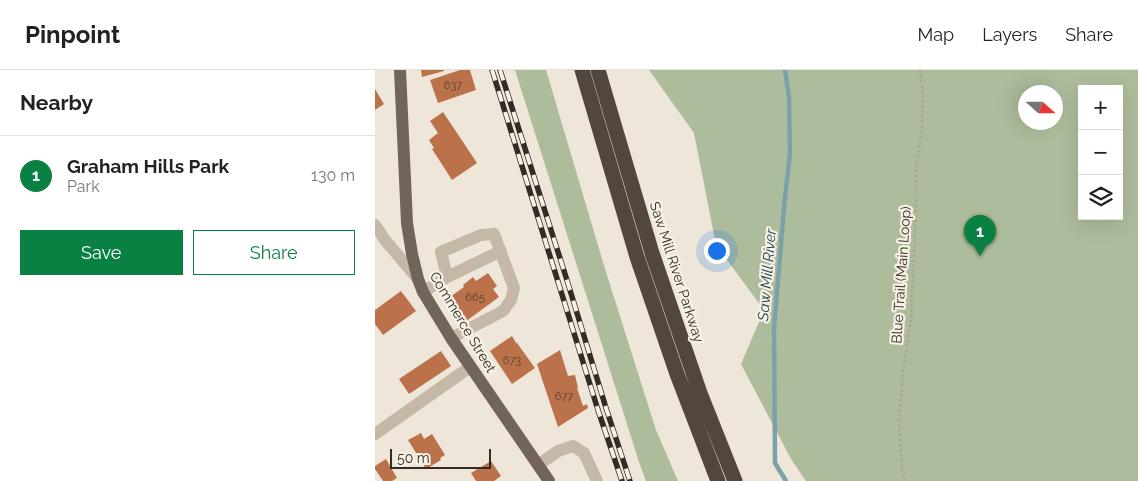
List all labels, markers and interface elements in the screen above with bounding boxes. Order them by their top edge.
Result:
text: Pinpoint [25,20,120,49]
text: Map [918,24,954,45]
text: Layers [982,24,1037,45]
text: Share [1065,24,1113,45]
house number: 637 [444,79,462,92]
north arrow [1018,85,1063,130]
map controls [1078,85,1123,220]
button: + [1078,85,1123,130]
text: Nearby [20,90,93,115]
button: − [1078,130,1123,175]
text: Graham Hills Park [67,155,229,177]
text: 1 [32,166,40,185]
text: 130 m [311,166,355,185]
button: layers [1078,175,1123,220]
text: Park [67,177,100,196]
street label: Saw Mill River Parkway [647,200,707,345]
street label: Blue Trail (Main Loop) [888,205,914,344]
pin: 1 [964,215,996,256]
water label: Saw Mill River [754,227,780,323]
button: Save [20,230,183,275]
button: Share [193,230,355,275]
your location [704,238,730,264]
street label: Commerce Street [427,269,500,376]
house number: 665 [465,291,485,304]
house number: 673 [503,354,521,367]
house number: 677 [555,390,573,403]
scale bar [390,446,491,469]
text: 50 m [397,450,430,466]

